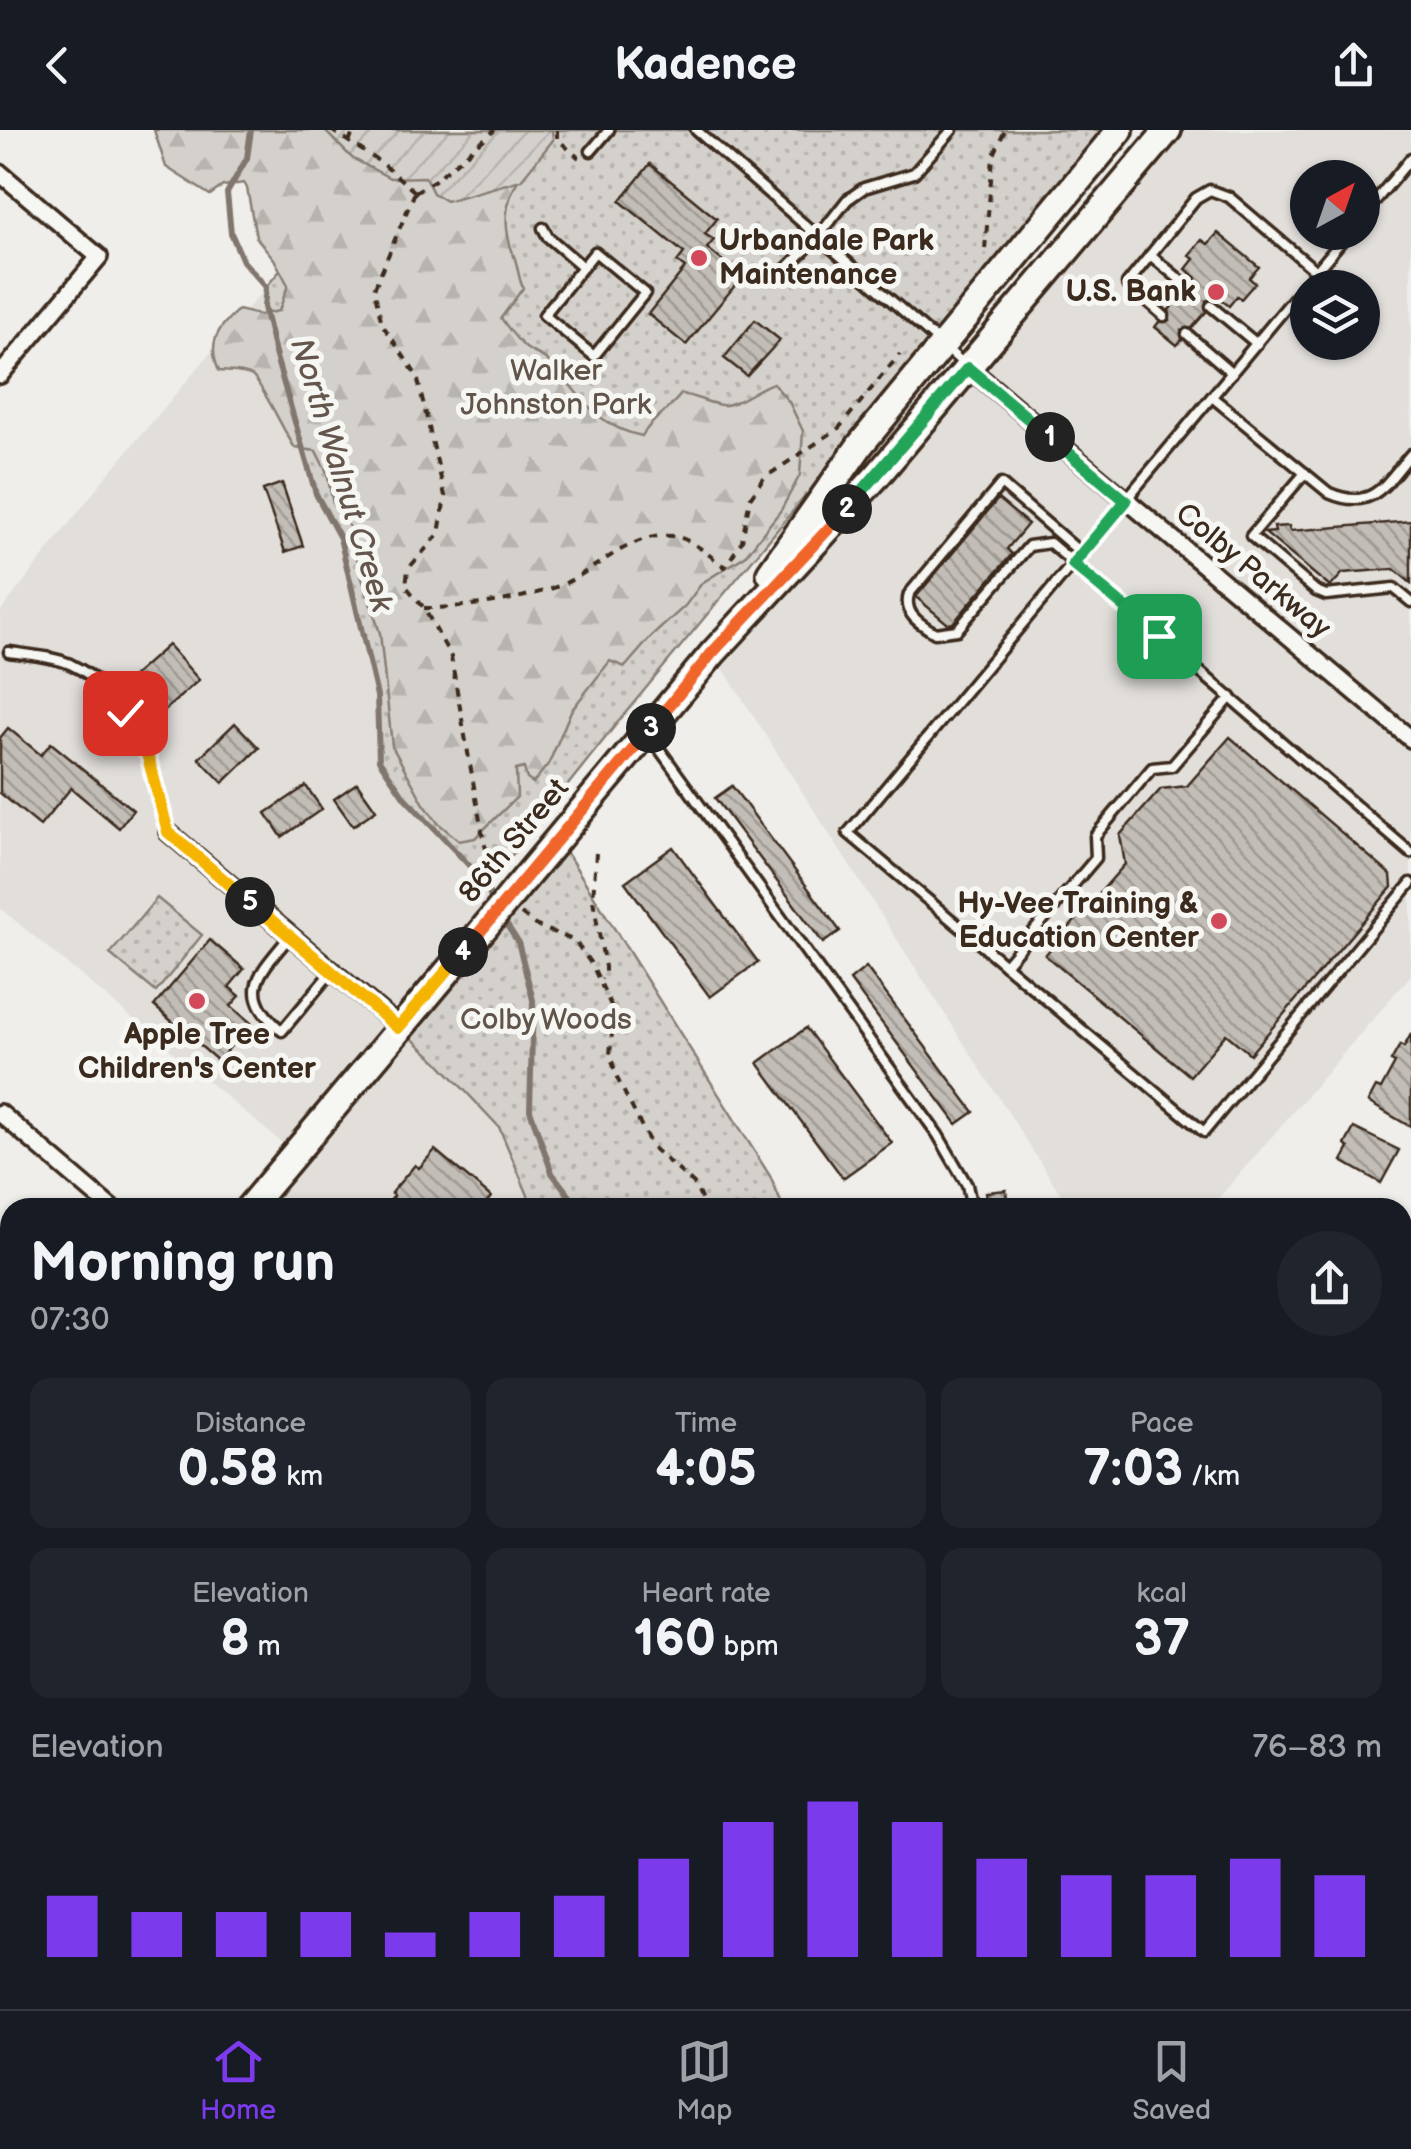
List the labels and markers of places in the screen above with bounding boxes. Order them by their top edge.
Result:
place label: Urbandale Park Maintenance [719,223,934,293]
marker: Urbandale Park Maintenance [688,247,710,269]
place label: U.S. Bank [1066,274,1196,310]
marker: U.S. Bank [1205,281,1227,303]
pin: 1 [1025,412,1075,462]
pin: 2 [822,484,872,534]
pin [1117,594,1202,679]
pin [83,671,168,756]
pin: 3 [626,703,676,753]
pin: 5 [225,877,275,927]
place label: Hy-Vee Training & Education Center [957,886,1200,956]
marker: Hy-Vee Training & Education Center [1208,910,1230,932]
pin: 4 [438,927,488,977]
marker: Apple Tree Children's Center [186,990,208,1012]
place label: Apple Tree Children's Center [78,1017,317,1087]

